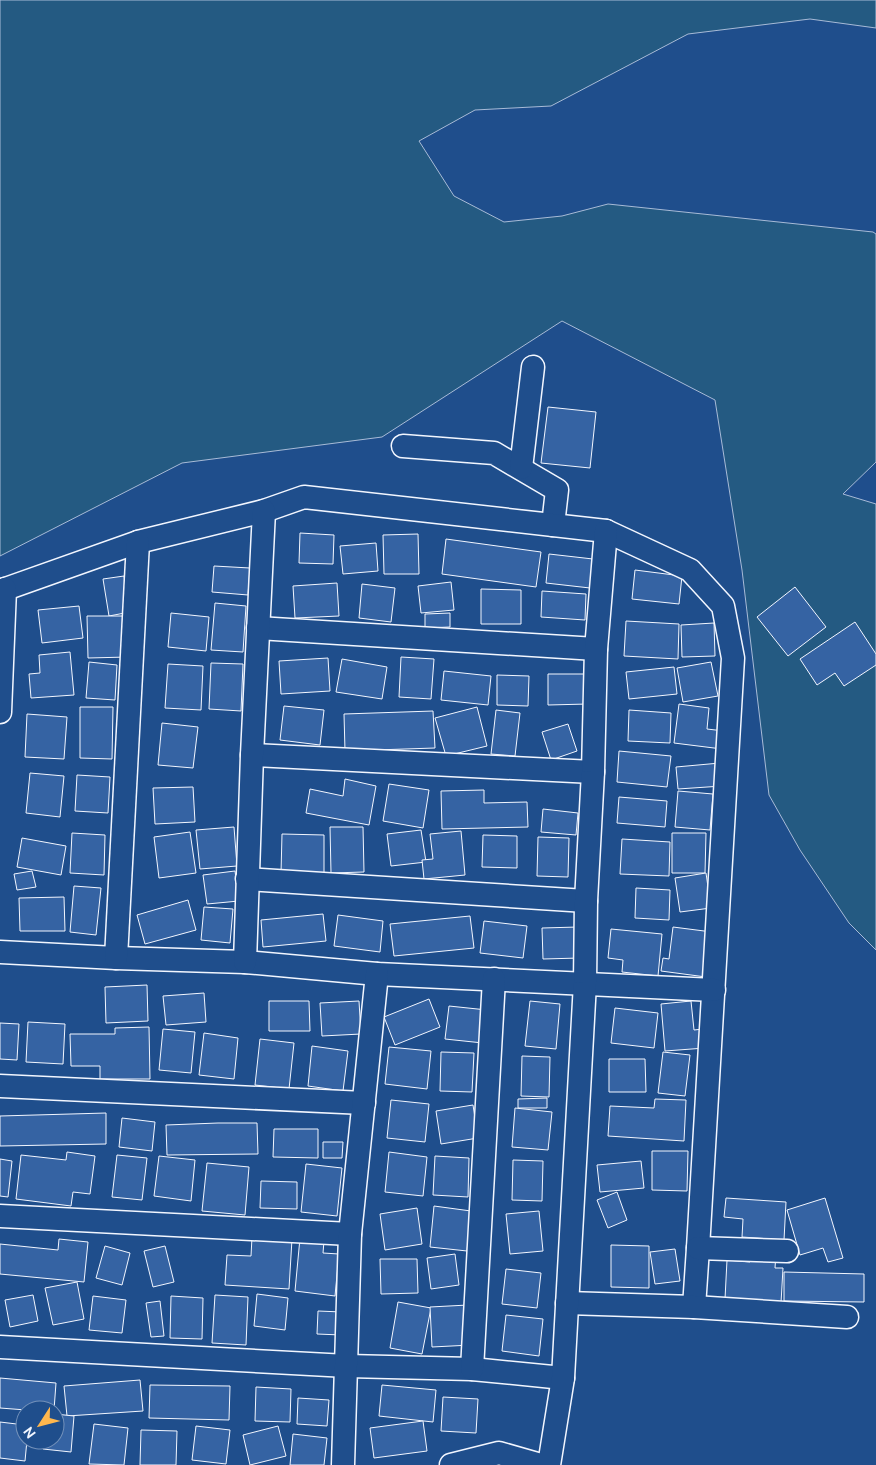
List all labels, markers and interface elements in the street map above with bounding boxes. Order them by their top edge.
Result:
north arrow [15,1400,65,1450]
text: N [20,1424,39,1442]

